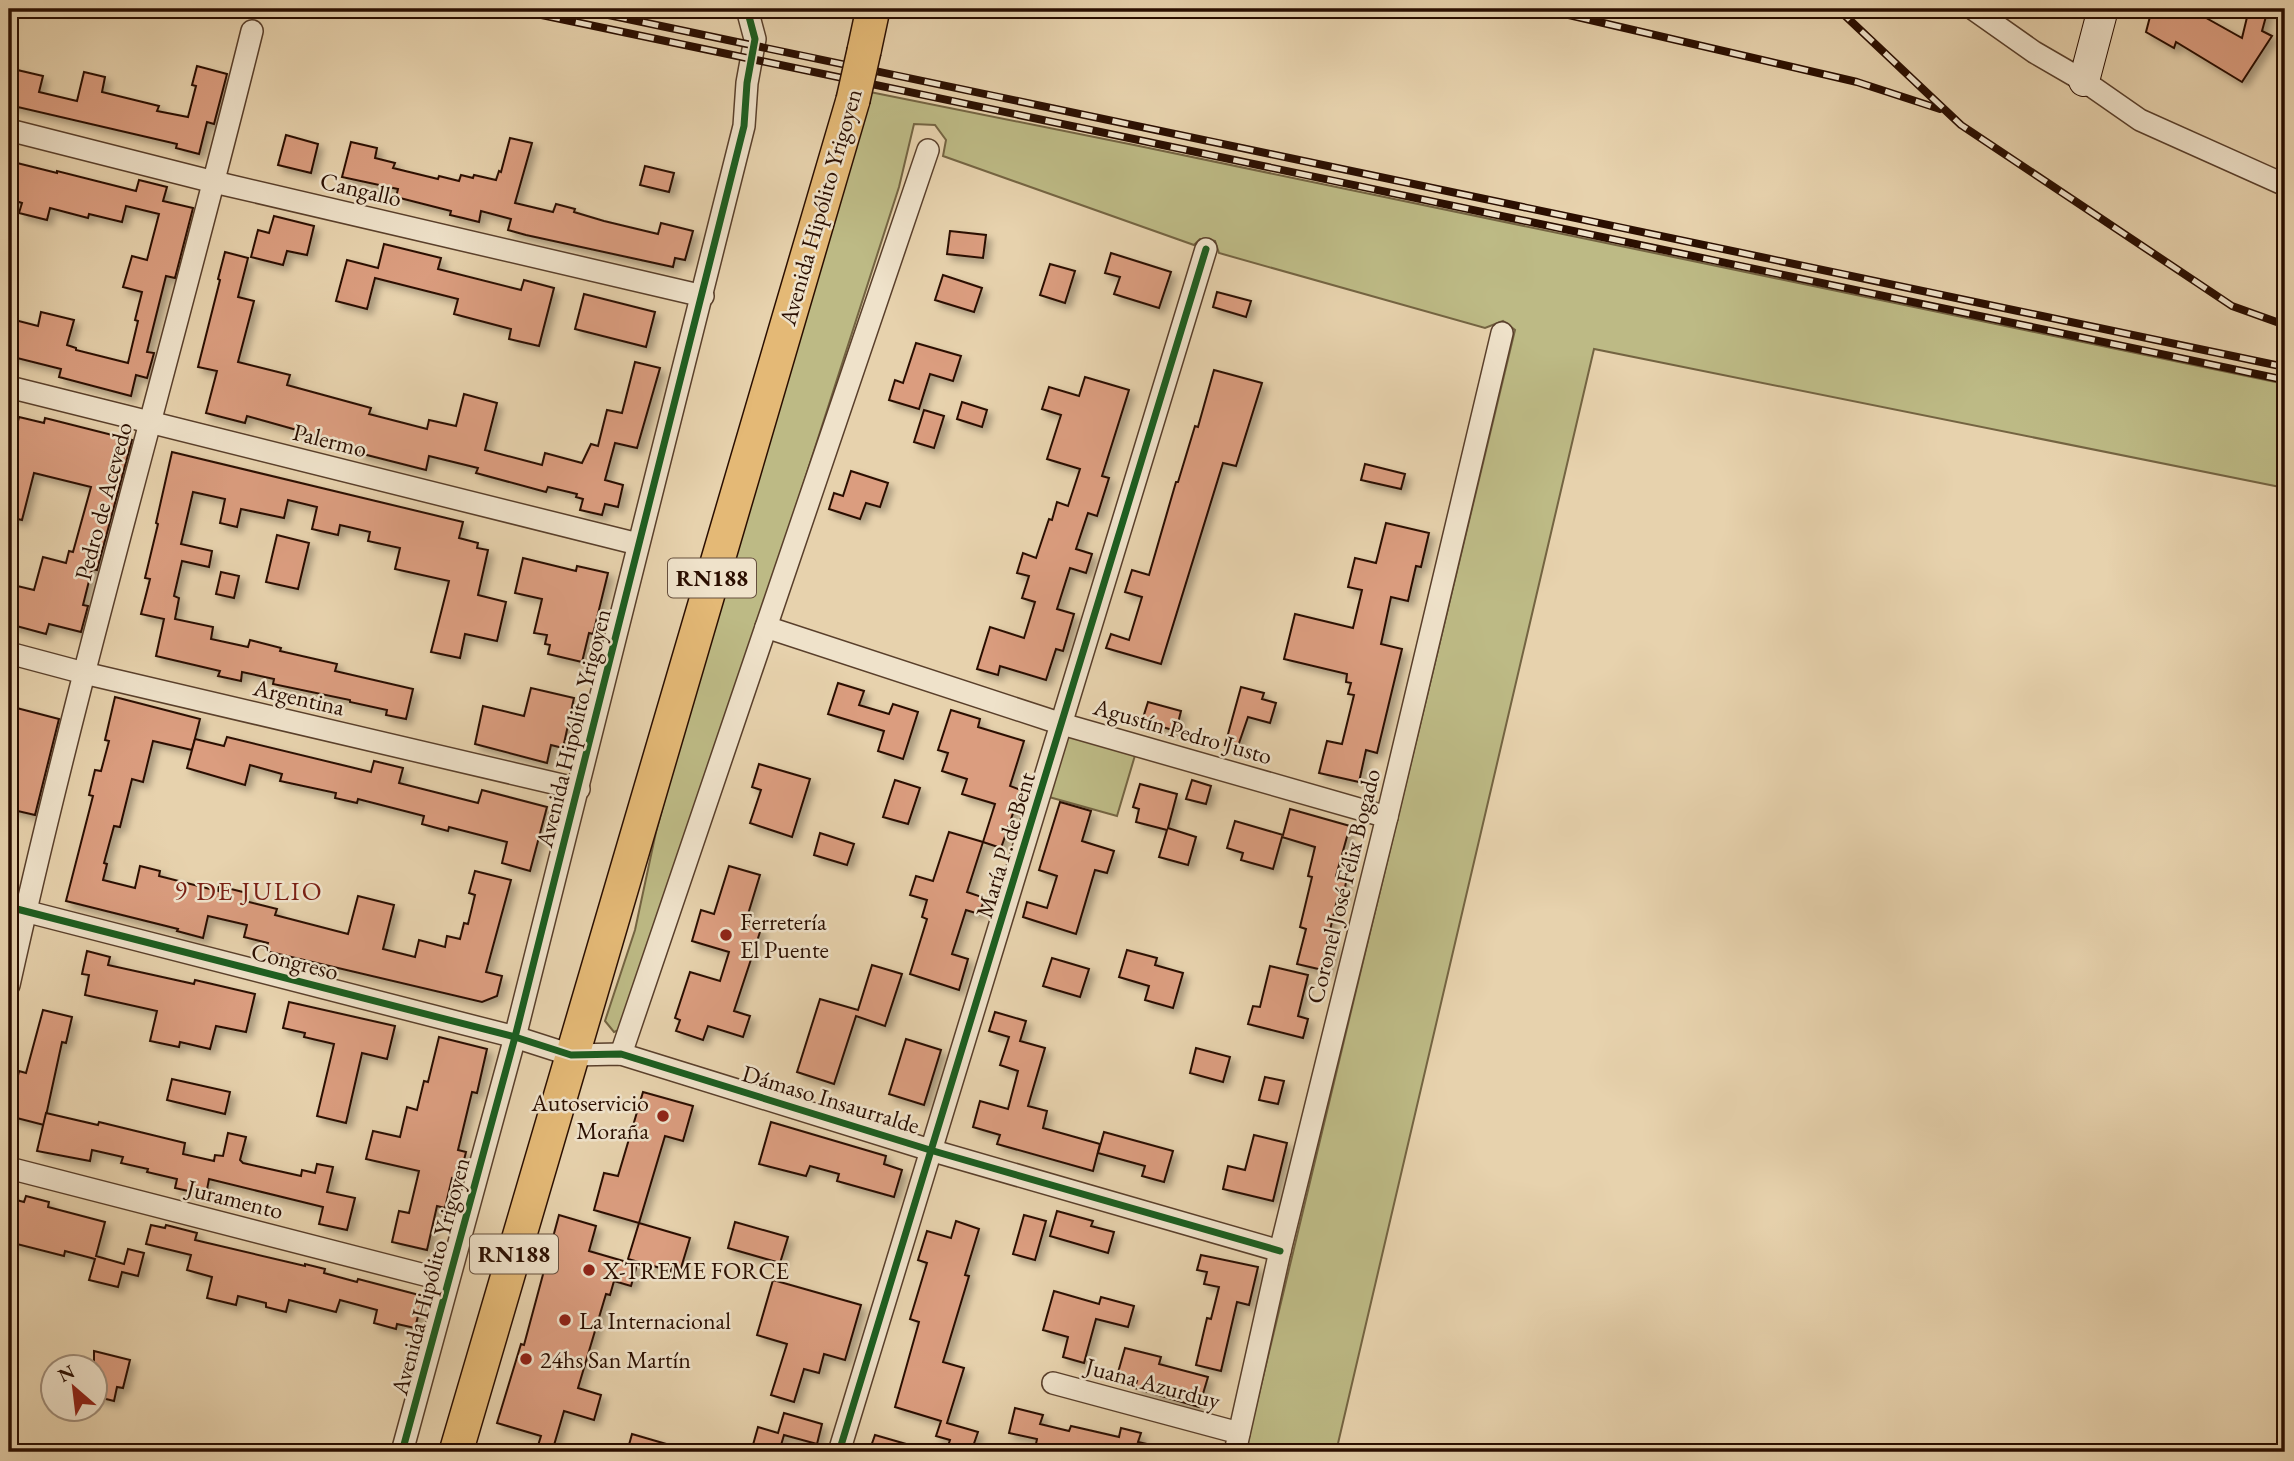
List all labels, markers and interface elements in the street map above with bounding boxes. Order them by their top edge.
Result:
street label: Avenida Hipólito Yrigoyen [771,85,869,330]
street label: Cangallo [317,165,405,213]
street label: Palermo [290,416,370,464]
street label: Pedro de Acevedo [67,418,139,584]
road number: RN188 [668,558,756,598]
street label: Avenida Hipólito Yrigoyen [528,605,618,852]
street label: Argentina [249,671,348,723]
street label: Agustín Pedro Justo [1089,690,1276,771]
street label: Coronel José Félix Bogado [1299,765,1387,1007]
street label: María P. de Bent [968,768,1042,922]
district label: 9 DE JULIO [174,874,324,908]
place label: Ferretería El Puente [740,906,829,965]
marker: Ferretería El Puente [718,927,734,943]
street label: Congreso [248,935,342,987]
street label: Dámaso Insaurralde [738,1057,924,1141]
place label: Autoservicio Moraña [530,1087,649,1146]
marker: Autoservicio Moraña [655,1108,671,1124]
street label: Avenida Hipólito Yrigoyen [383,1153,477,1399]
street label: Juramento [182,1172,287,1226]
road number: RN188 [470,1234,558,1274]
place label: X-TREME FORCE [602,1255,789,1286]
marker: X-TREME FORCE [581,1262,597,1278]
place label: La Internacional [579,1305,731,1336]
marker: La Internacional [557,1312,573,1328]
place label: 24hs San Martín [540,1344,691,1375]
street label: Juana Azurduy [1080,1350,1224,1416]
marker: 24hs San Martín [518,1351,534,1367]
north arrow [38,1352,108,1422]
text: N [54,1358,79,1388]

